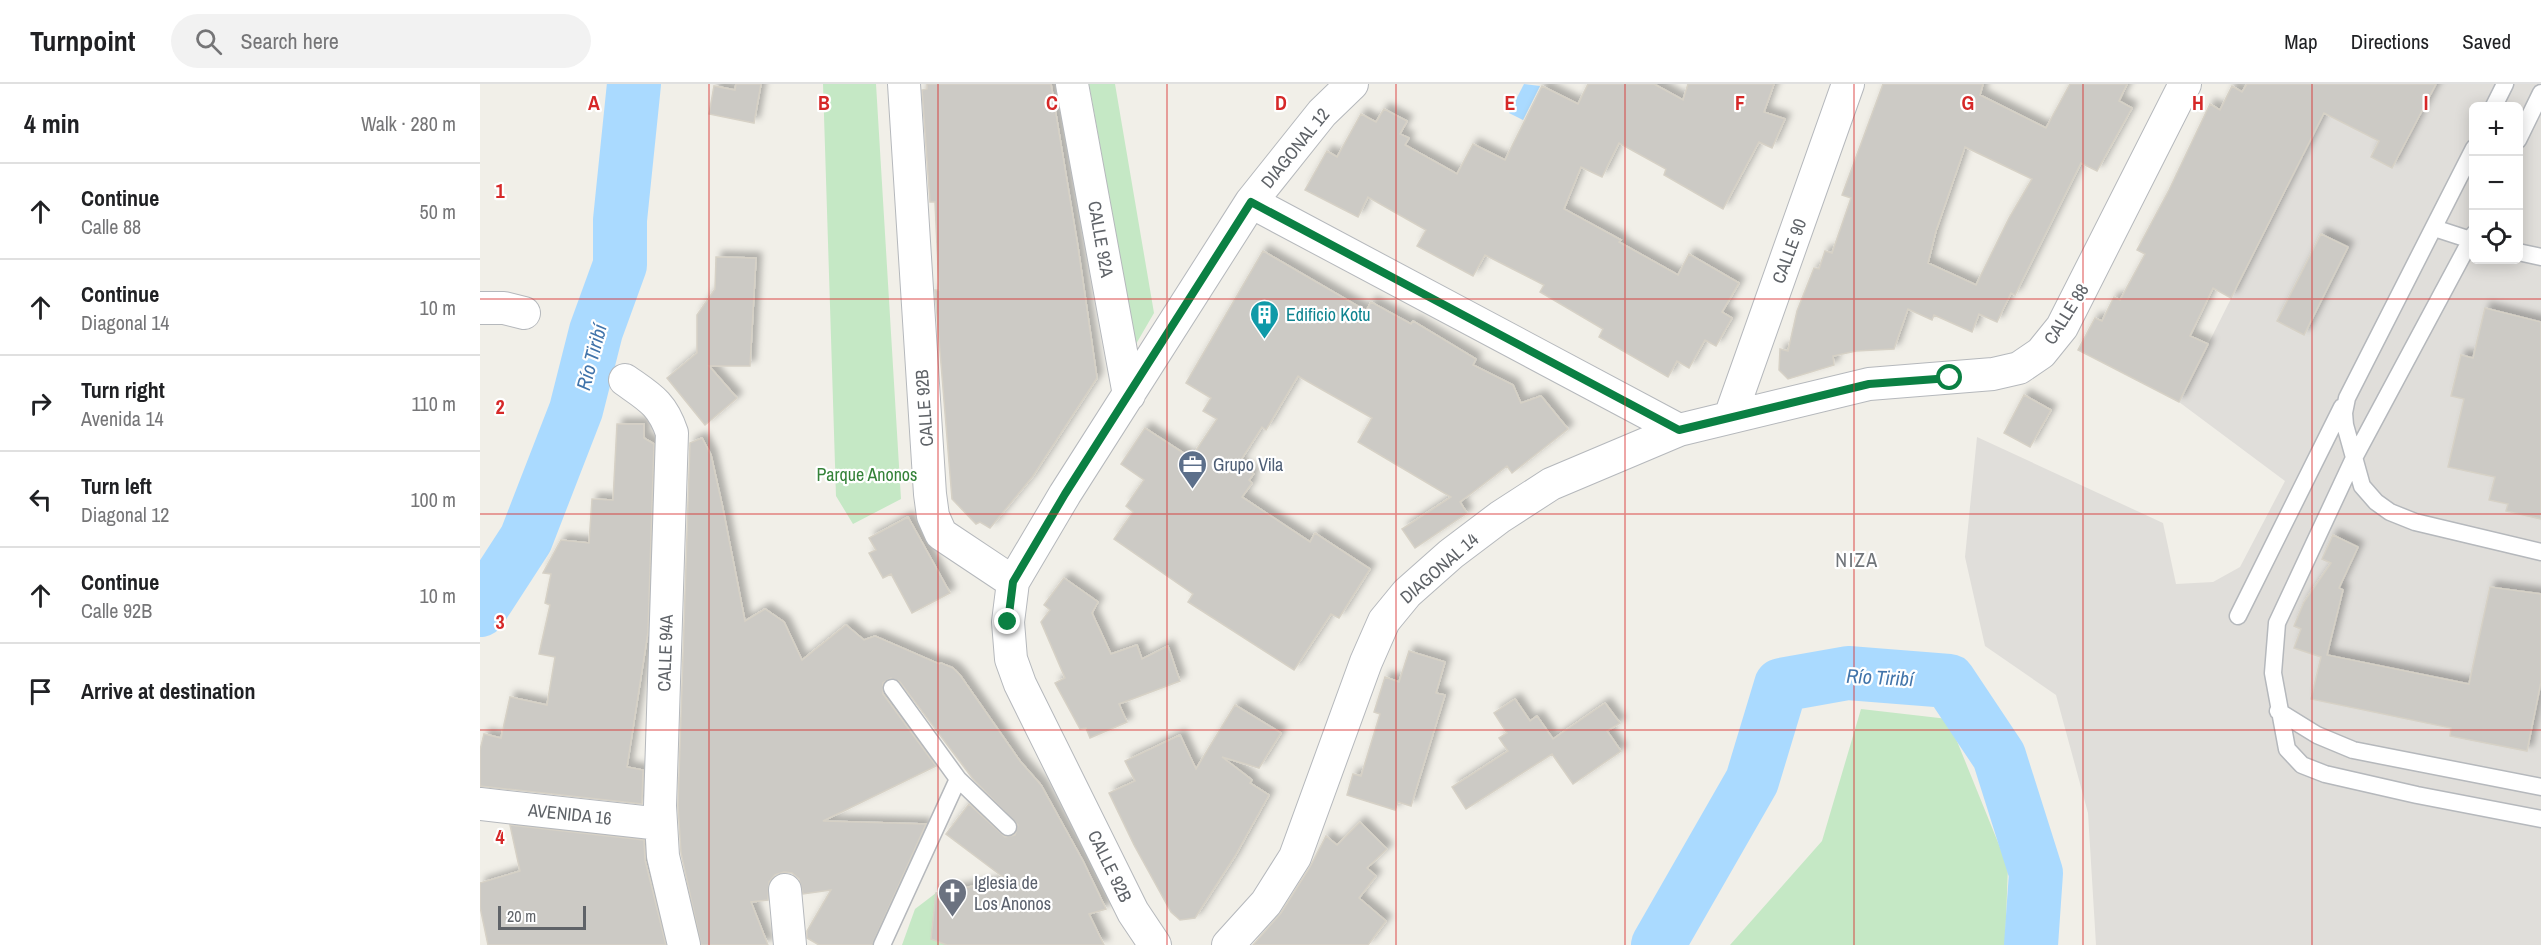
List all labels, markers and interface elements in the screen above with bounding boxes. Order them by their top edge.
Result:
search box [171,14,591,68]
text: Turnpoint [30,22,135,60]
icon: search [192,25,225,58]
text: Search here [240,26,339,56]
text: Map [2284,27,2318,56]
text: Directions [2351,27,2429,56]
text: Saved [2462,27,2511,56]
text: A [588,89,600,116]
text: B [818,89,830,116]
text: C [1046,89,1058,116]
text: E [1505,89,1516,116]
text: F [1735,89,1745,116]
text: G [1962,89,1974,116]
text: H [2192,89,2204,116]
text: I [2424,89,2428,116]
map controls [2469,102,2523,264]
button: + [2469,102,2523,156]
street label: DIAGONAL 12 [1256,104,1334,192]
text: 4 min [24,106,80,141]
text: Walk · 280 m [361,110,456,137]
button: − [2469,156,2523,210]
text: 1 [495,177,505,204]
text: Continue [81,183,159,213]
icon: ahead [24,195,57,228]
text: 50 m [420,198,456,225]
street label: CALLE 92A [1082,199,1120,279]
button: locate [2469,210,2523,264]
text: Calle 88 [81,213,141,240]
street label: CALLE 90 [1766,215,1812,287]
text: Continue [81,279,159,309]
street label: CALLE 88 [2038,279,2094,349]
icon: ahead [24,291,57,324]
text: 10 m [420,294,456,321]
building icon: Edificio Kotu [1249,298,1281,340]
place label: Edificio Kotu [1286,302,1371,327]
text: Diagonal 14 [81,309,169,336]
water label: Río Tiribí [569,320,613,393]
route start [1936,364,1962,390]
street label: CALLE 92B [909,369,939,447]
text: Turn right [81,375,165,405]
icon: right [24,387,57,420]
text: 110 m [412,390,456,417]
text: 2 [495,393,505,420]
text: Avenida 14 [81,405,164,432]
office icon: Grupo Vila [1176,448,1208,490]
place label: Grupo Vila [1213,452,1283,477]
park label: Parque Anonos [817,462,917,487]
text: Turn left [81,471,152,501]
icon: left [24,483,57,516]
text: 100 m [410,486,456,513]
text: Diagonal 12 [81,501,169,528]
street label: DIAGONAL 14 [1394,527,1484,609]
district label: NIZA [1835,546,1879,573]
text: Continue [81,567,159,597]
icon: ahead [24,579,57,612]
text: 10 m [420,582,456,609]
text: Calle 92B [81,597,152,624]
text: 3 [495,608,505,635]
route end [994,608,1020,634]
street label: CALLE 94A [651,614,679,692]
water label: Río Tiribí [1846,662,1916,692]
icon: arrive [24,675,57,708]
text: Arrive at destination [81,676,255,706]
street label: AVENIDA 16 [526,797,613,831]
text: 4 [495,823,505,850]
street label: CALLE 92B [1082,826,1138,906]
place label: Iglesia de Los Anonos [974,870,1051,916]
church icon: Iglesia de Los Anonos [937,876,969,918]
scale bar [498,903,586,930]
text: 20 m [507,905,536,927]

